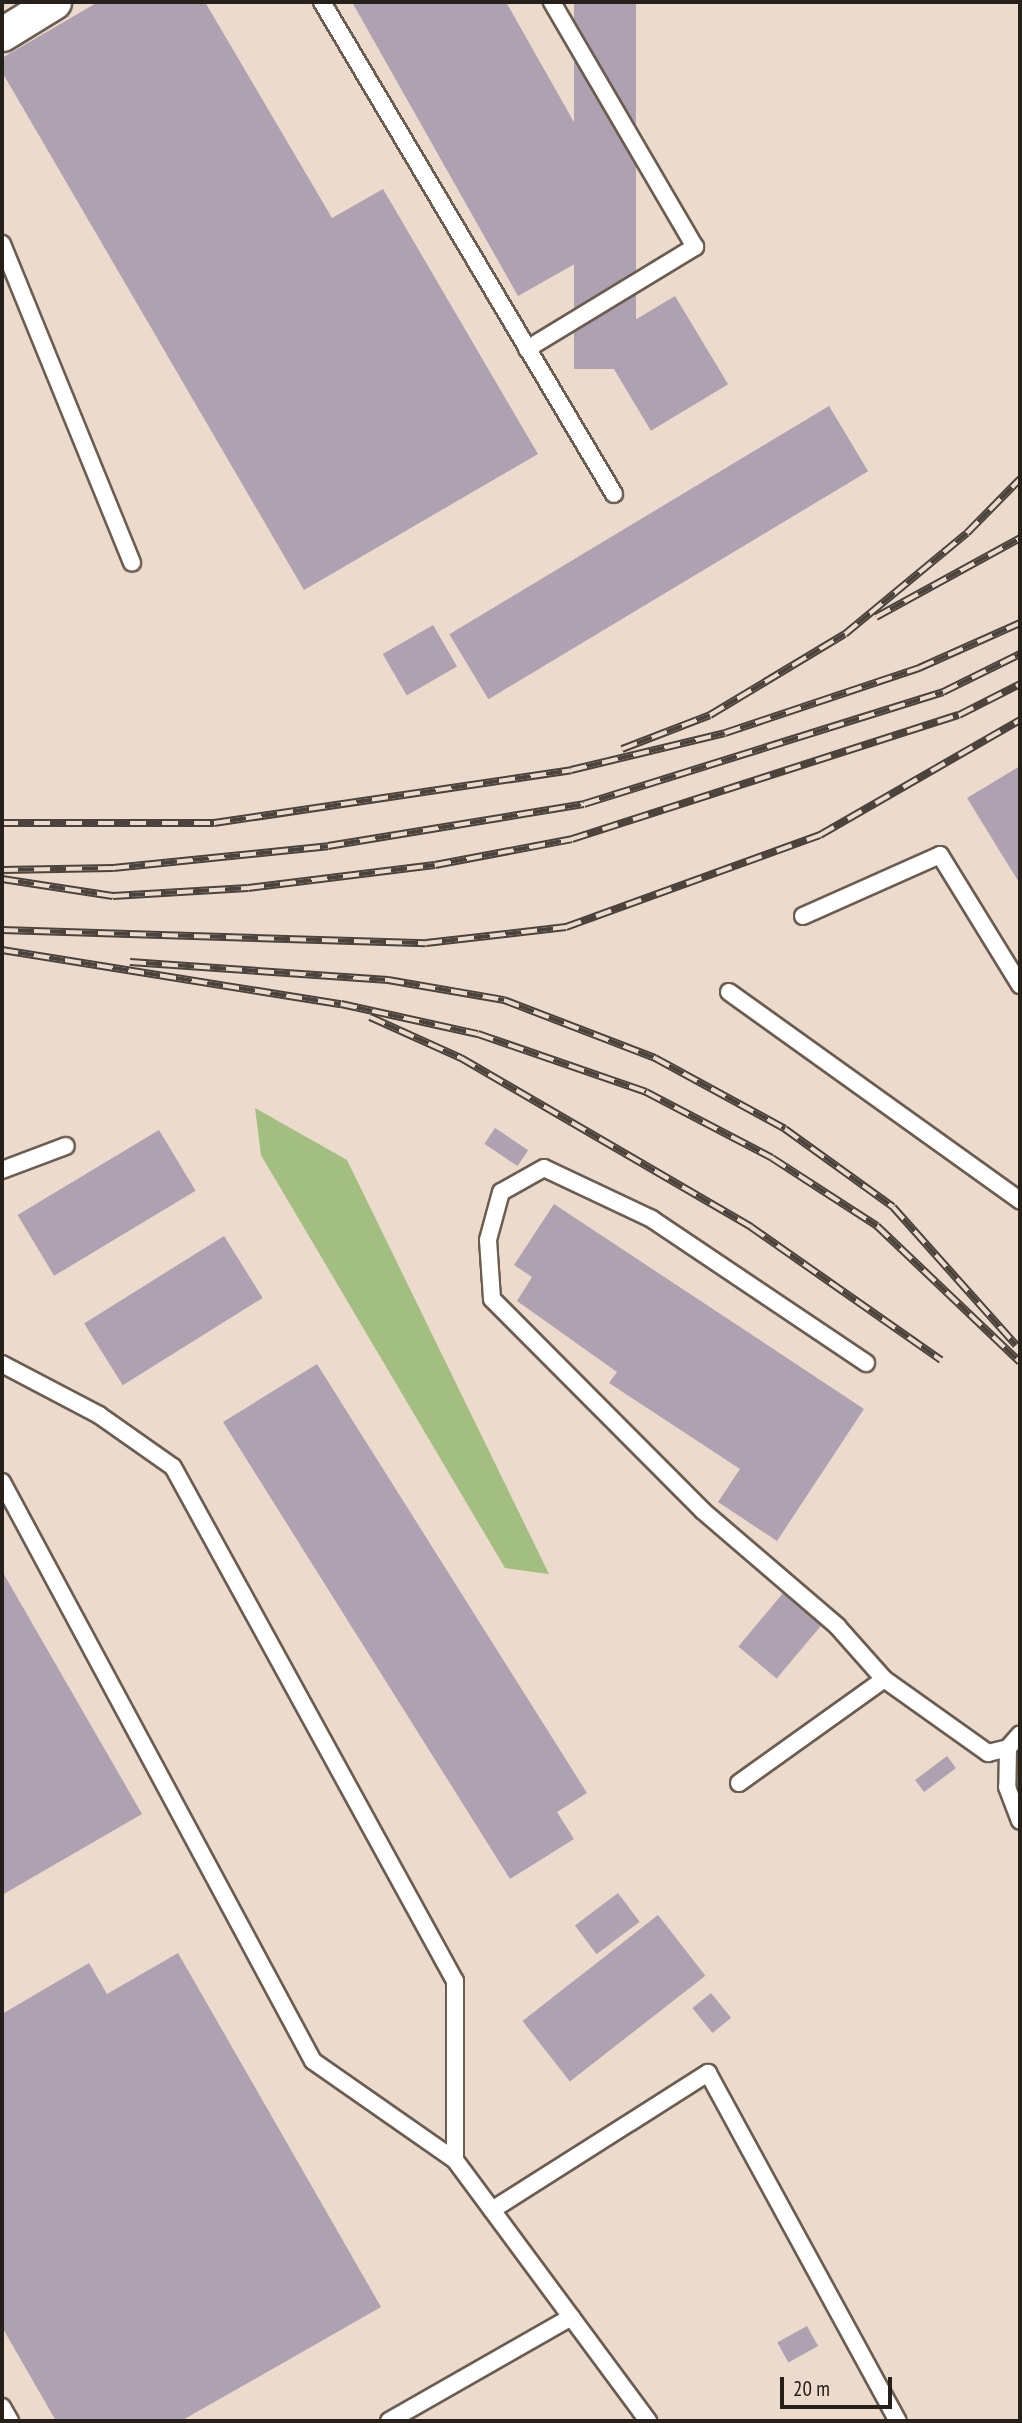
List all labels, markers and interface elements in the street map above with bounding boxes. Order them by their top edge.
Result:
scale bar [784,2364,896,2408]
text: 20 m [793,2375,830,2402]

